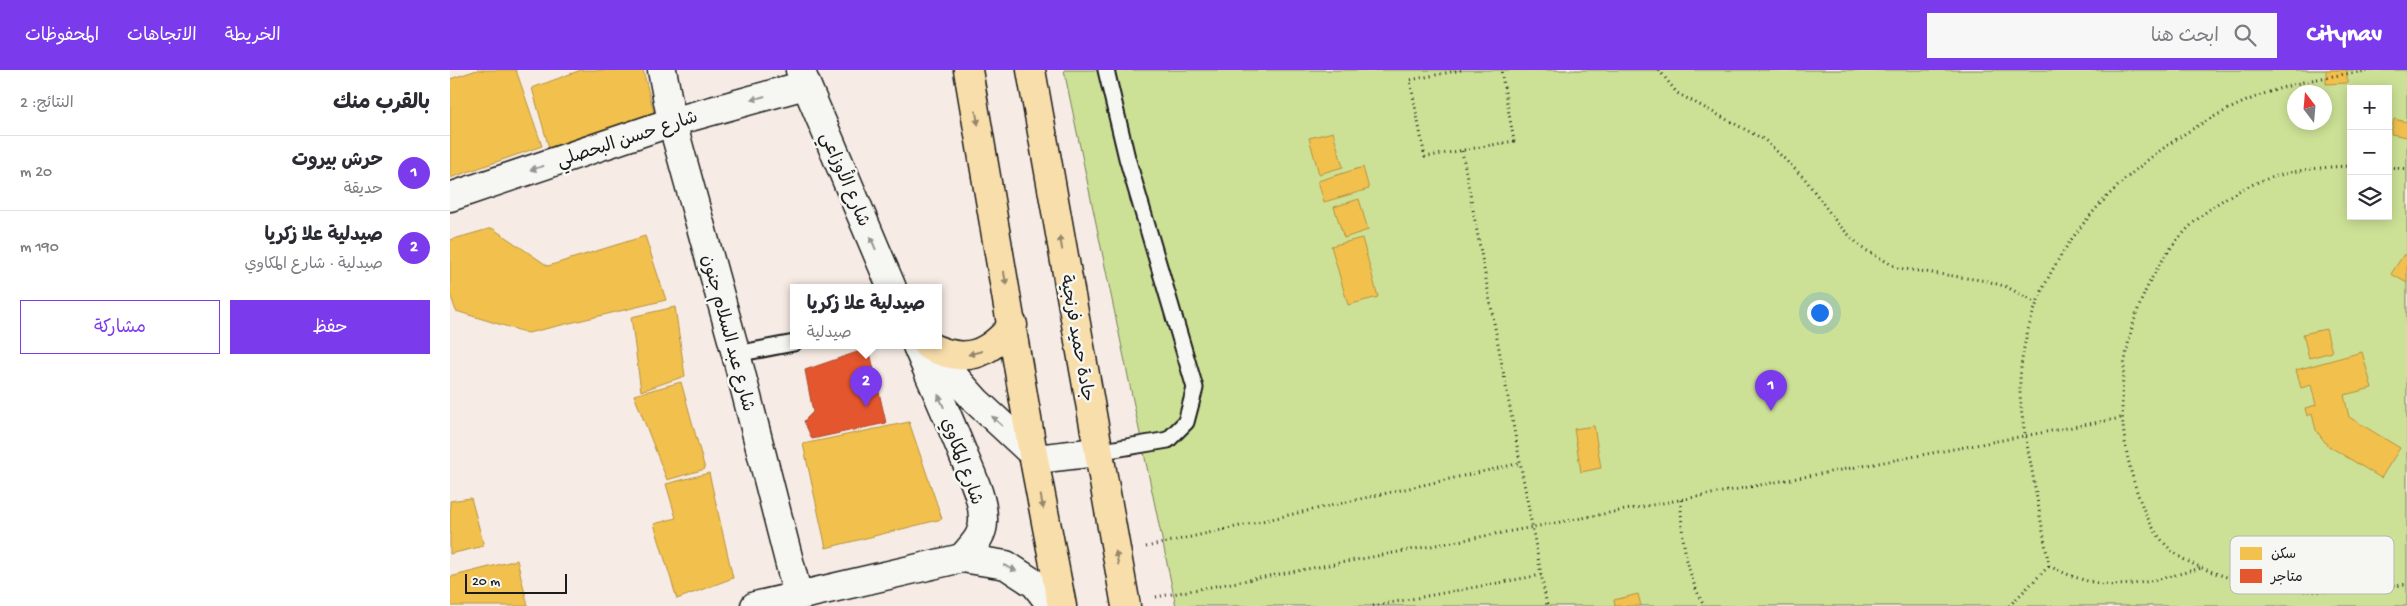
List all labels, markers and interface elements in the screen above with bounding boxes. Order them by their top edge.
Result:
search box [1927,13,2277,58]
icon: search [2231,21,2259,49]
text: Citynav [2307,21,2382,50]
text: المحفوظات [25,26,99,47]
text: الاتجاهات [127,26,197,47]
text: الخريطة [225,26,281,47]
text: ابحث هنا [2151,26,2219,49]
north arrow [2287,85,2332,130]
map controls [2347,85,2392,220]
button: + [2347,85,2392,130]
text: بالقرب منك [333,92,430,117]
one-way arrow [751,94,766,102]
text: النتائج: 2 [20,95,74,114]
street label: شارع حسن البحصلي [555,108,702,176]
one-way arrow [973,110,981,126]
street label: شارع الأوزاعي [812,128,877,231]
button: − [2347,130,2392,175]
text: حرش بيروت [292,150,383,173]
text: 20 m [20,164,52,183]
text: 1 [411,164,417,183]
one-way arrow [529,164,544,172]
button: layers [2347,175,2392,220]
text: حديقة [344,181,383,200]
text: صيدلية علا زكريا [265,225,383,248]
one-way arrow [1057,235,1065,251]
one-way arrow [868,236,876,250]
text: 190 m [20,239,59,258]
text: 2 [410,239,418,258]
street label: شارع عبد السلام جنون [695,253,758,415]
text: صيدلية · شارع المكاوي [245,256,383,275]
one-way arrow [1001,270,1009,286]
street label: جادة حميد فرنجية [1054,273,1097,404]
popup [790,284,942,349]
text: صيدلية علا زكريا [807,294,925,317]
button: مشاركة [20,300,220,354]
button: حفظ [230,300,430,354]
your location [1807,300,1833,326]
text: صيدلية [807,325,852,344]
one-way arrow [967,349,982,357]
pin: 2 [850,366,882,407]
pin: 1 [1755,370,1787,411]
one-way arrow [936,394,944,408]
street label: شارع المكاوي [935,415,986,508]
one-way arrow [992,415,1004,427]
one-way arrow [1038,495,1046,510]
legend [2230,536,2394,594]
text: سكن [2271,547,2296,564]
one-way arrow [1113,550,1121,566]
one-way arrow [1002,564,1017,572]
text: متاجر [2270,570,2303,587]
scale bar [465,571,568,594]
text: 20 m [472,574,500,591]

